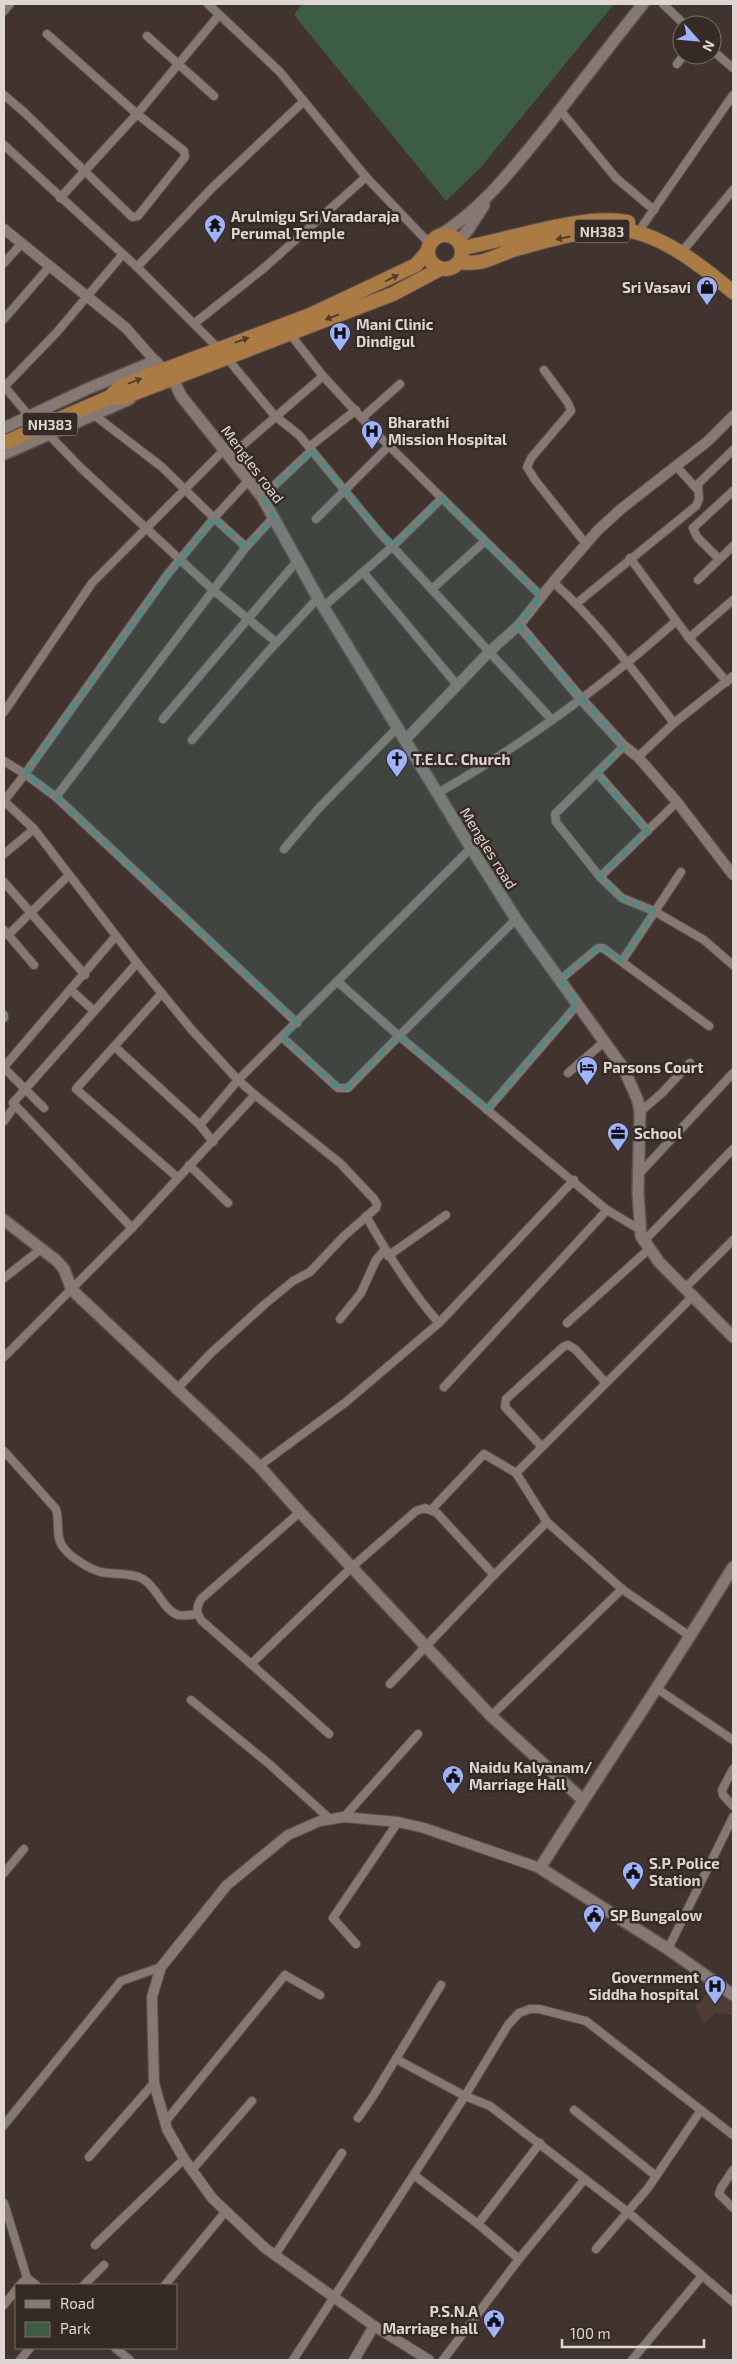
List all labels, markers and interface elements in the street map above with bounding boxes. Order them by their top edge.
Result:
north arrow [672,15,722,65]
text: N [699,38,719,54]
place label: Arulmigu Sri Varadaraja Perumal Temple [231,207,399,242]
temple icon: Arulmigu Sri Varadaraja Perumal Temple [203,213,227,244]
road number: NH383 [574,220,630,242]
one-way arrow [554,234,570,242]
one-way arrow [385,274,399,282]
shop icon: Sri Vasavi [695,275,719,306]
place label: Sri Vasavi [622,278,691,296]
one-way arrow [324,313,339,321]
place label: Mani Clinic Dindigul [356,315,434,350]
hospital icon: Mani Clinic Dindigul [328,321,352,352]
one-way arrow [234,336,249,343]
one-way arrow [128,377,143,385]
road number: NH383 [22,412,78,436]
place label: Bharathi Mission Hospital [388,413,507,448]
hospital icon: Bharathi Mission Hospital [360,419,384,450]
street label: Mengles road [218,421,288,507]
church icon: T.E.LC. Church [385,747,409,778]
place label: T.E.LC. Church [413,750,510,768]
street label: Mengles road [457,804,521,892]
hotel icon: Parsons Court [575,1055,599,1086]
place label: Parsons Court [603,1058,703,1076]
office icon: School [606,1121,630,1152]
place label: School [634,1124,682,1142]
place label: Naidu Kalyanam/ Marriage Hall [469,1758,592,1793]
public building icon: Naidu Kalyanam/ Marriage Hall [441,1764,465,1795]
place label: S.P. Police Station [649,1854,720,1889]
public building icon: S.P. Police Station [621,1860,645,1891]
public building icon: SP Bungalow [582,1903,606,1934]
place label: SP Bungalow [610,1906,702,1924]
place label: Government Siddha hospital [589,1968,699,2003]
hospital icon: Government Siddha hospital [703,1974,727,2005]
legend [15,2284,178,2349]
text: Road [60,2294,95,2312]
place label: P.S.N.A Marriage hall [382,2302,478,2337]
public building icon: P.S.N.A Marriage hall [482,2308,506,2339]
scale bar [562,2316,704,2348]
text: Park [60,2319,91,2337]
text: 100 m [570,2324,611,2342]

